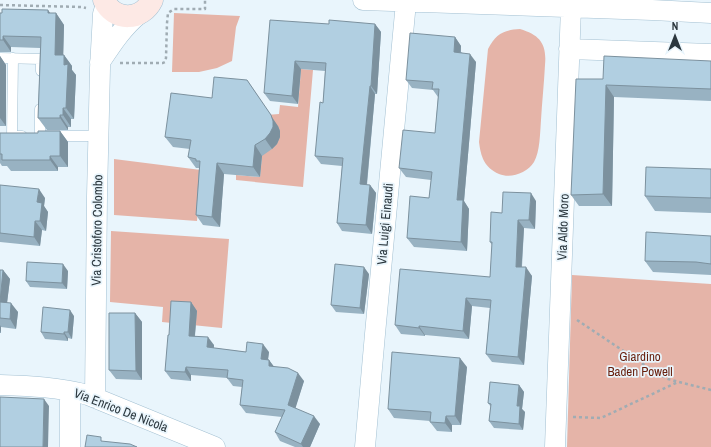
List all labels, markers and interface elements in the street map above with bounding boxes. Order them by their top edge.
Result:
north arrow [655,16,695,56]
text: N [672,19,678,33]
street label: Via Cristoforo Colombo [88,174,106,286]
street label: Via Luigi Einaudi [373,182,397,266]
street label: Via Aldo Moro [553,193,573,261]
park label: Giardino Baden Powell [607,348,673,380]
street label: Via Enrico De Nicola [72,384,170,436]

